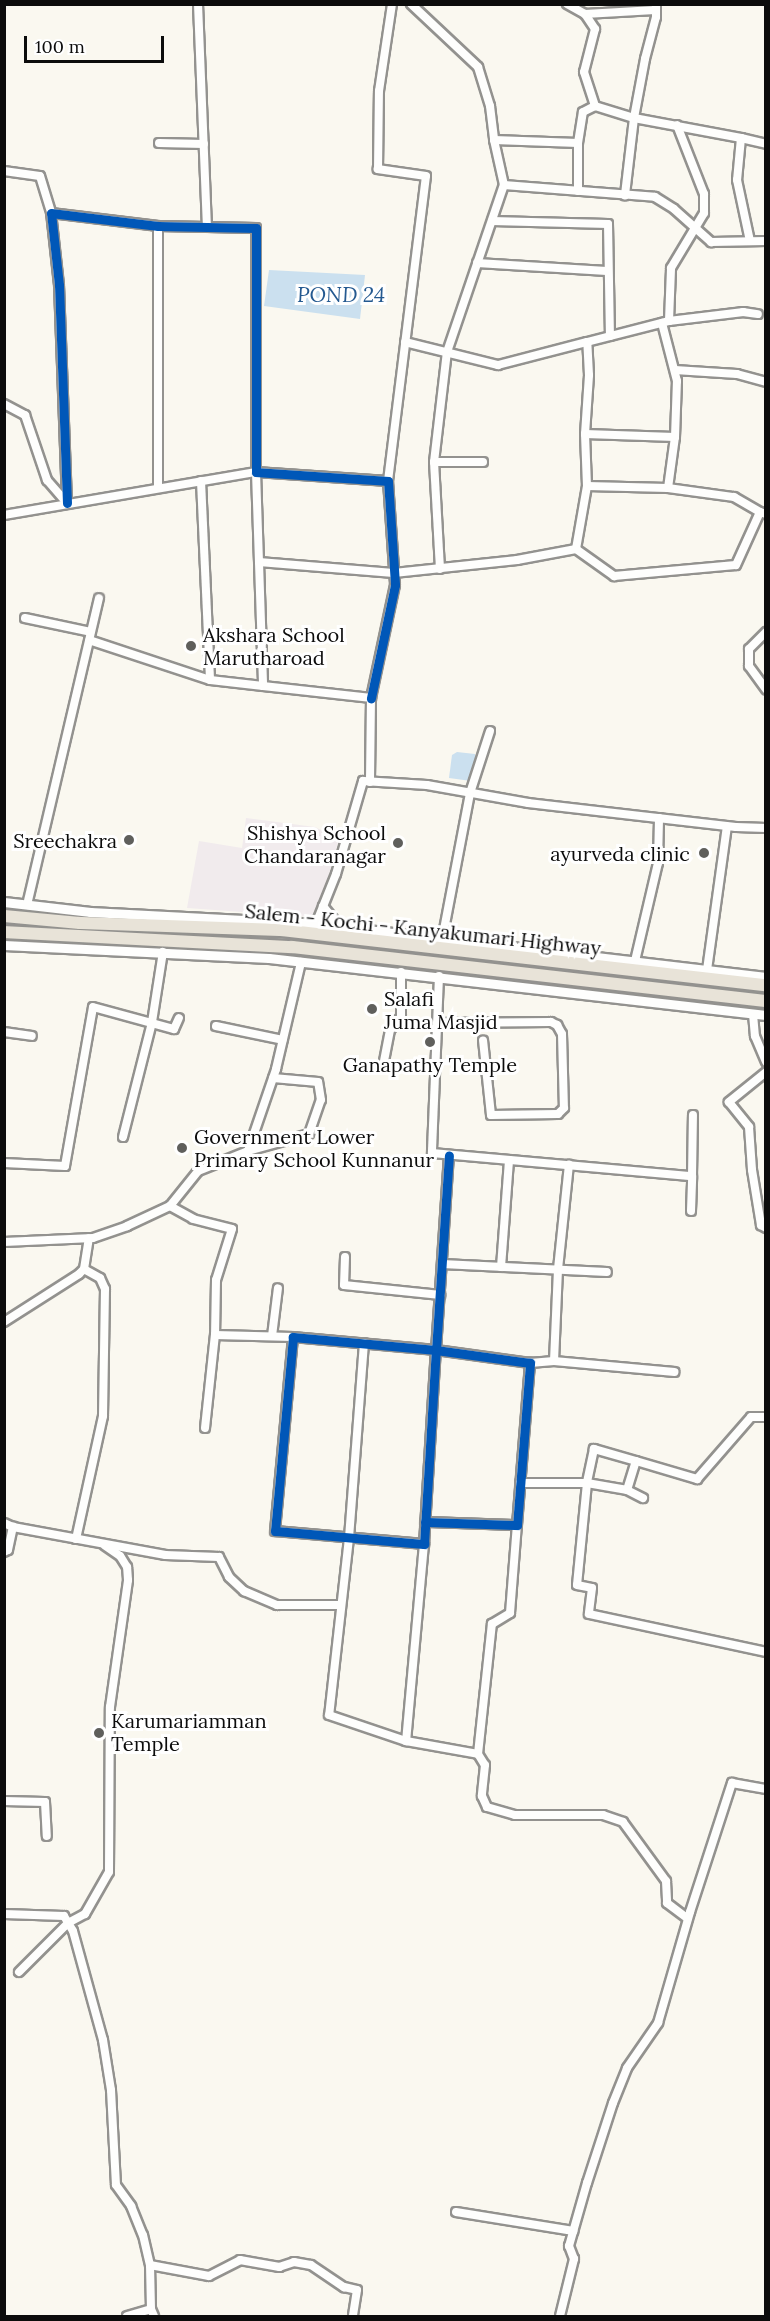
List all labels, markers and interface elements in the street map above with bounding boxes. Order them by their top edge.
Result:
scale bar [27,24,166,62]
text: 100 m [35,35,85,58]
water label: POND 24 [297,282,385,308]
place label: Akshara School Marutharoad [203,622,345,669]
marker: Akshara School Marutharoad [184,639,198,653]
place label: Shishya School Chandaranagar [244,820,386,867]
place label: Sreechakra [13,828,117,852]
marker: Sreechakra [122,833,136,847]
marker: Shishya School Chandaranagar [391,836,405,850]
place label: ayurveda clinic [550,841,690,865]
marker: ayurveda clinic [695,844,713,862]
street label: Salem - Kochi - Kanyakumari Highway [244,898,602,960]
place label: Salafi Juma Masjid [384,986,498,1033]
marker: Salafi Juma Masjid [365,1002,379,1016]
marker: Ganapathy Temple [423,1035,437,1049]
place label: Ganapathy Temple [343,1052,517,1076]
place label: Government Lower Primary School Kunnanur [194,1124,434,1171]
marker: Government Lower Primary School Kunnanur [175,1141,189,1155]
place label: Karumariamman Temple [111,1709,267,1756]
marker: Karumariamman Temple [92,1726,106,1740]

